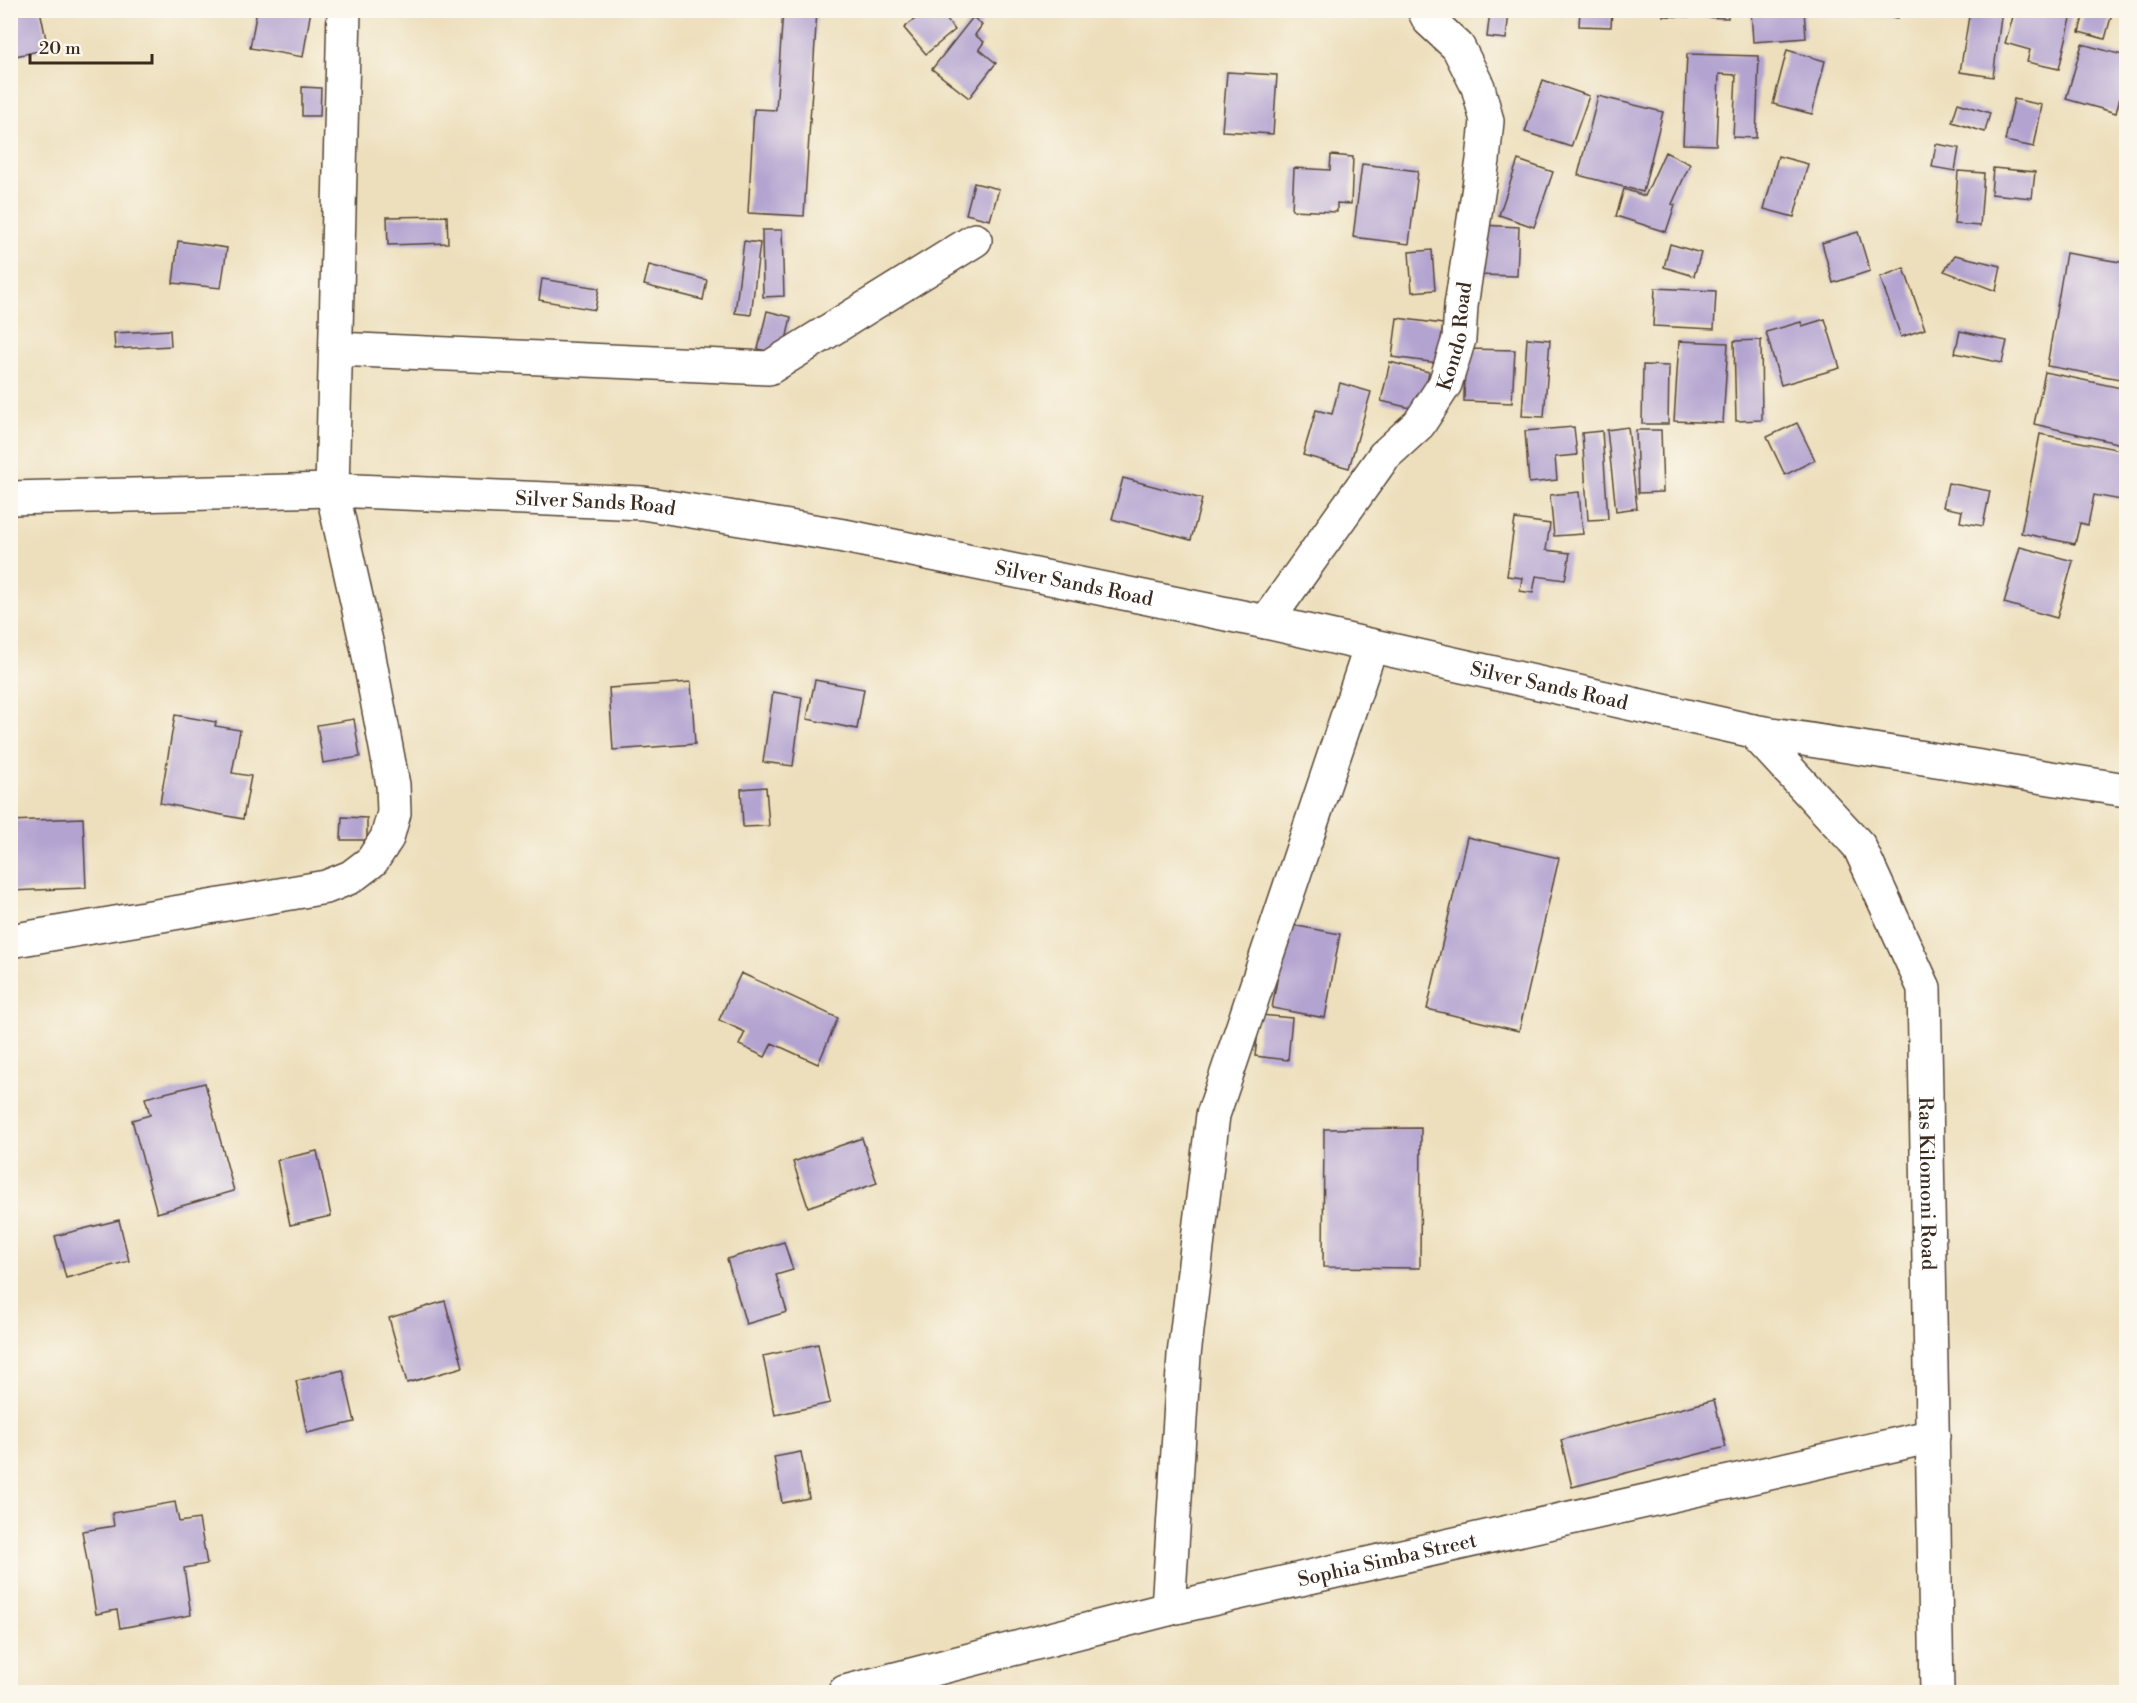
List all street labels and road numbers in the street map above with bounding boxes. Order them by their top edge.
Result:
street label: Kondo Road [1433,280,1479,394]
street label: Silver Sands Road [515,487,678,522]
street label: Silver Sands Road [993,556,1156,613]
street label: Silver Sands Road [1468,657,1631,717]
street label: Ras Kilomoni Road [1912,1096,1940,1271]
street label: Sophia Simba Street [1295,1529,1479,1593]

